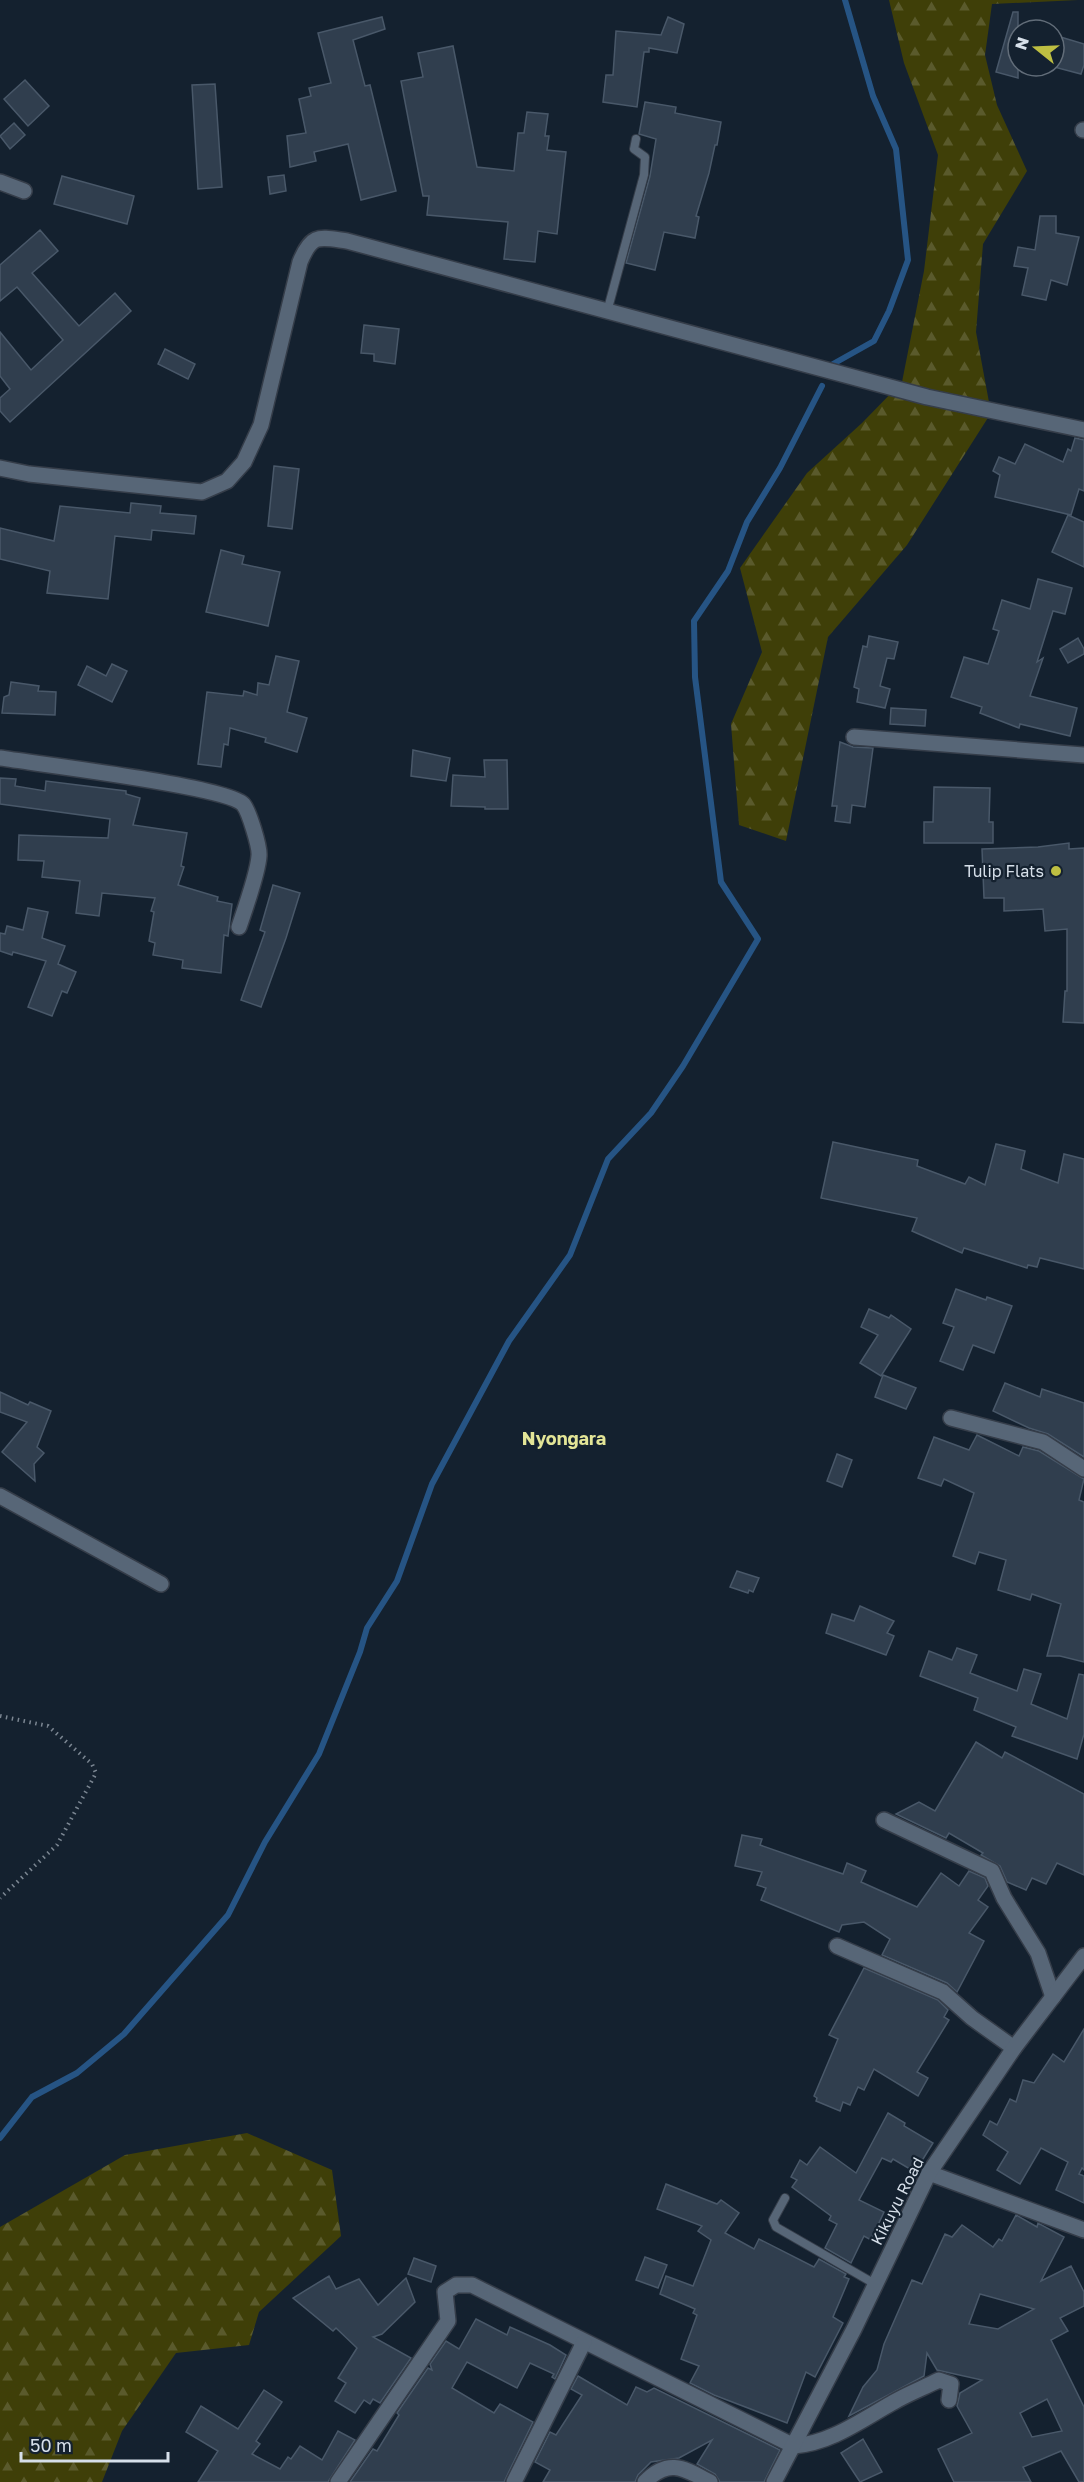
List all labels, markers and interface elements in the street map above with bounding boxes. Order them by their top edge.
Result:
north arrow [1006,18,1066,78]
text: N [1010,34,1033,52]
place label: Tulip Flats [964,861,1044,881]
marker: Tulip Flats [1049,864,1063,878]
district label: Nyongara [522,1427,606,1449]
street label: Kikuyu Road [866,2154,928,2248]
scale bar [21,2425,168,2463]
text: 50 m [30,2434,72,2456]

